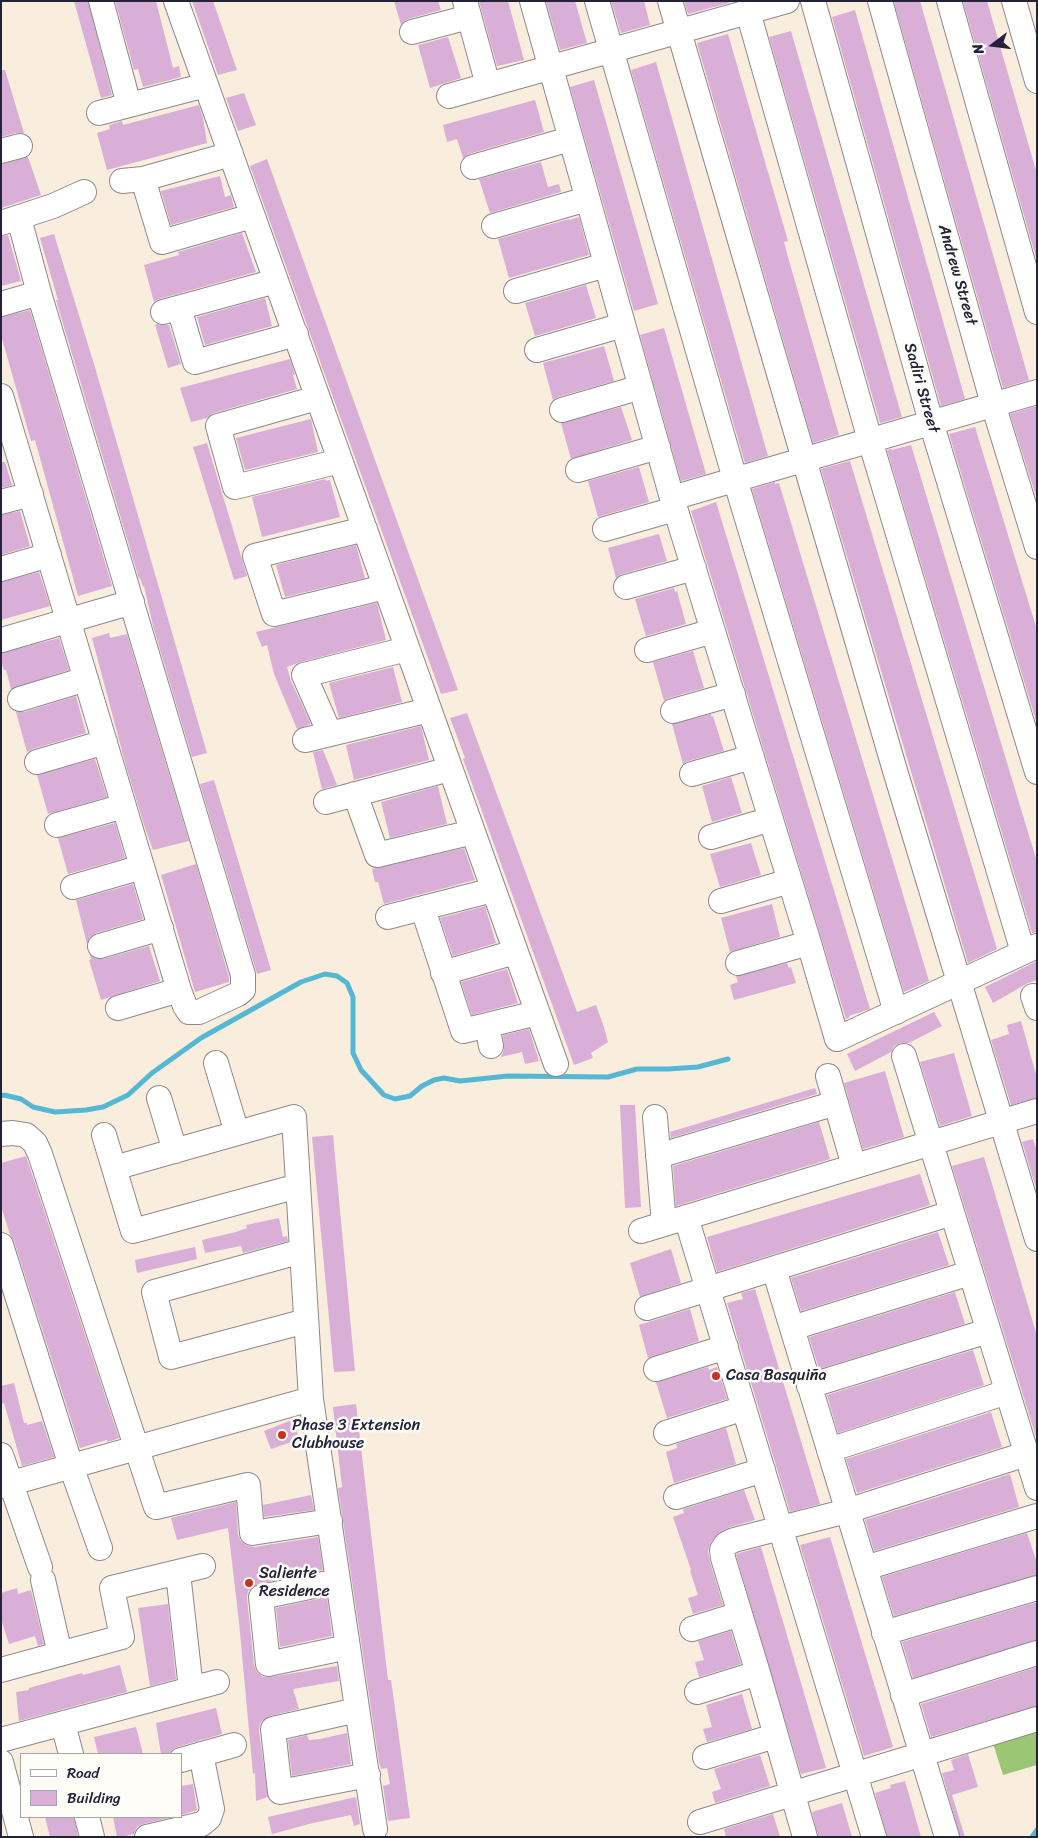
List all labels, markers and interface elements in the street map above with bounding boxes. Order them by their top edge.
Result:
north arrow [968,20,1018,70]
text: N [965,41,991,57]
street label: Andrew Street [933,222,981,328]
street label: Sadiri Street [899,341,943,435]
place label: Casa Basquiña [726,1366,826,1386]
marker: Casa Basquiña [710,1370,722,1382]
place label: Phase 3 Extension Clubhouse [292,1416,420,1454]
marker: Phase 3 Extension Clubhouse [276,1429,288,1441]
place label: Saliente Residence [259,1564,330,1602]
marker: Saliente Residence [243,1577,255,1589]
legend [20,1753,182,1818]
text: Road [67,1760,99,1786]
text: Building [67,1785,121,1811]

